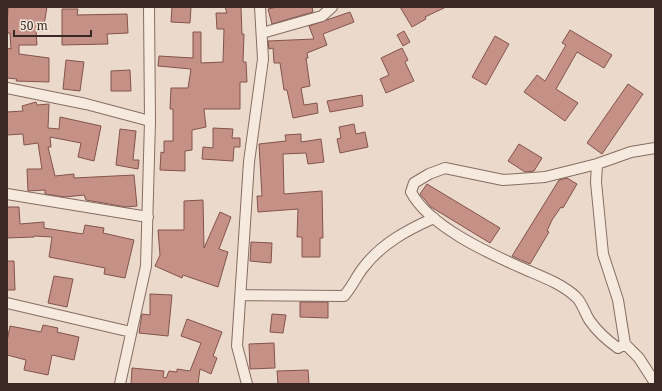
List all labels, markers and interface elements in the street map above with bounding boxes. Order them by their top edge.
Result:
scale bar [14,12,91,38]
text: 50 m [20,17,48,34]

